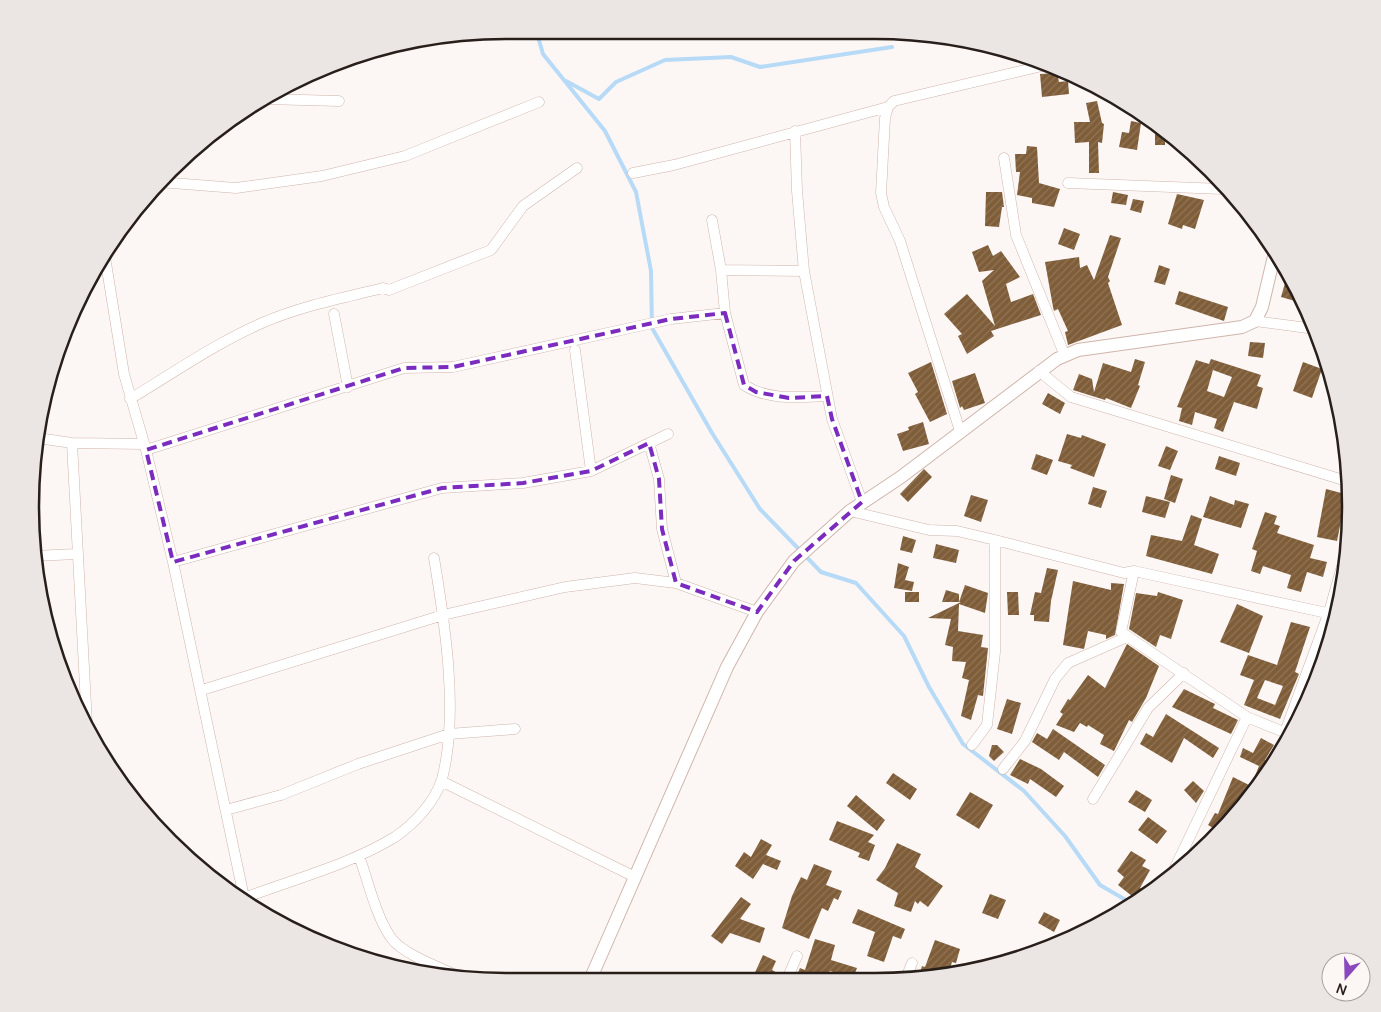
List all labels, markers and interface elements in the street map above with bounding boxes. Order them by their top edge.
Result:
north arrow [1321,952,1371,1002]
text: N [1333,979,1349,1000]

